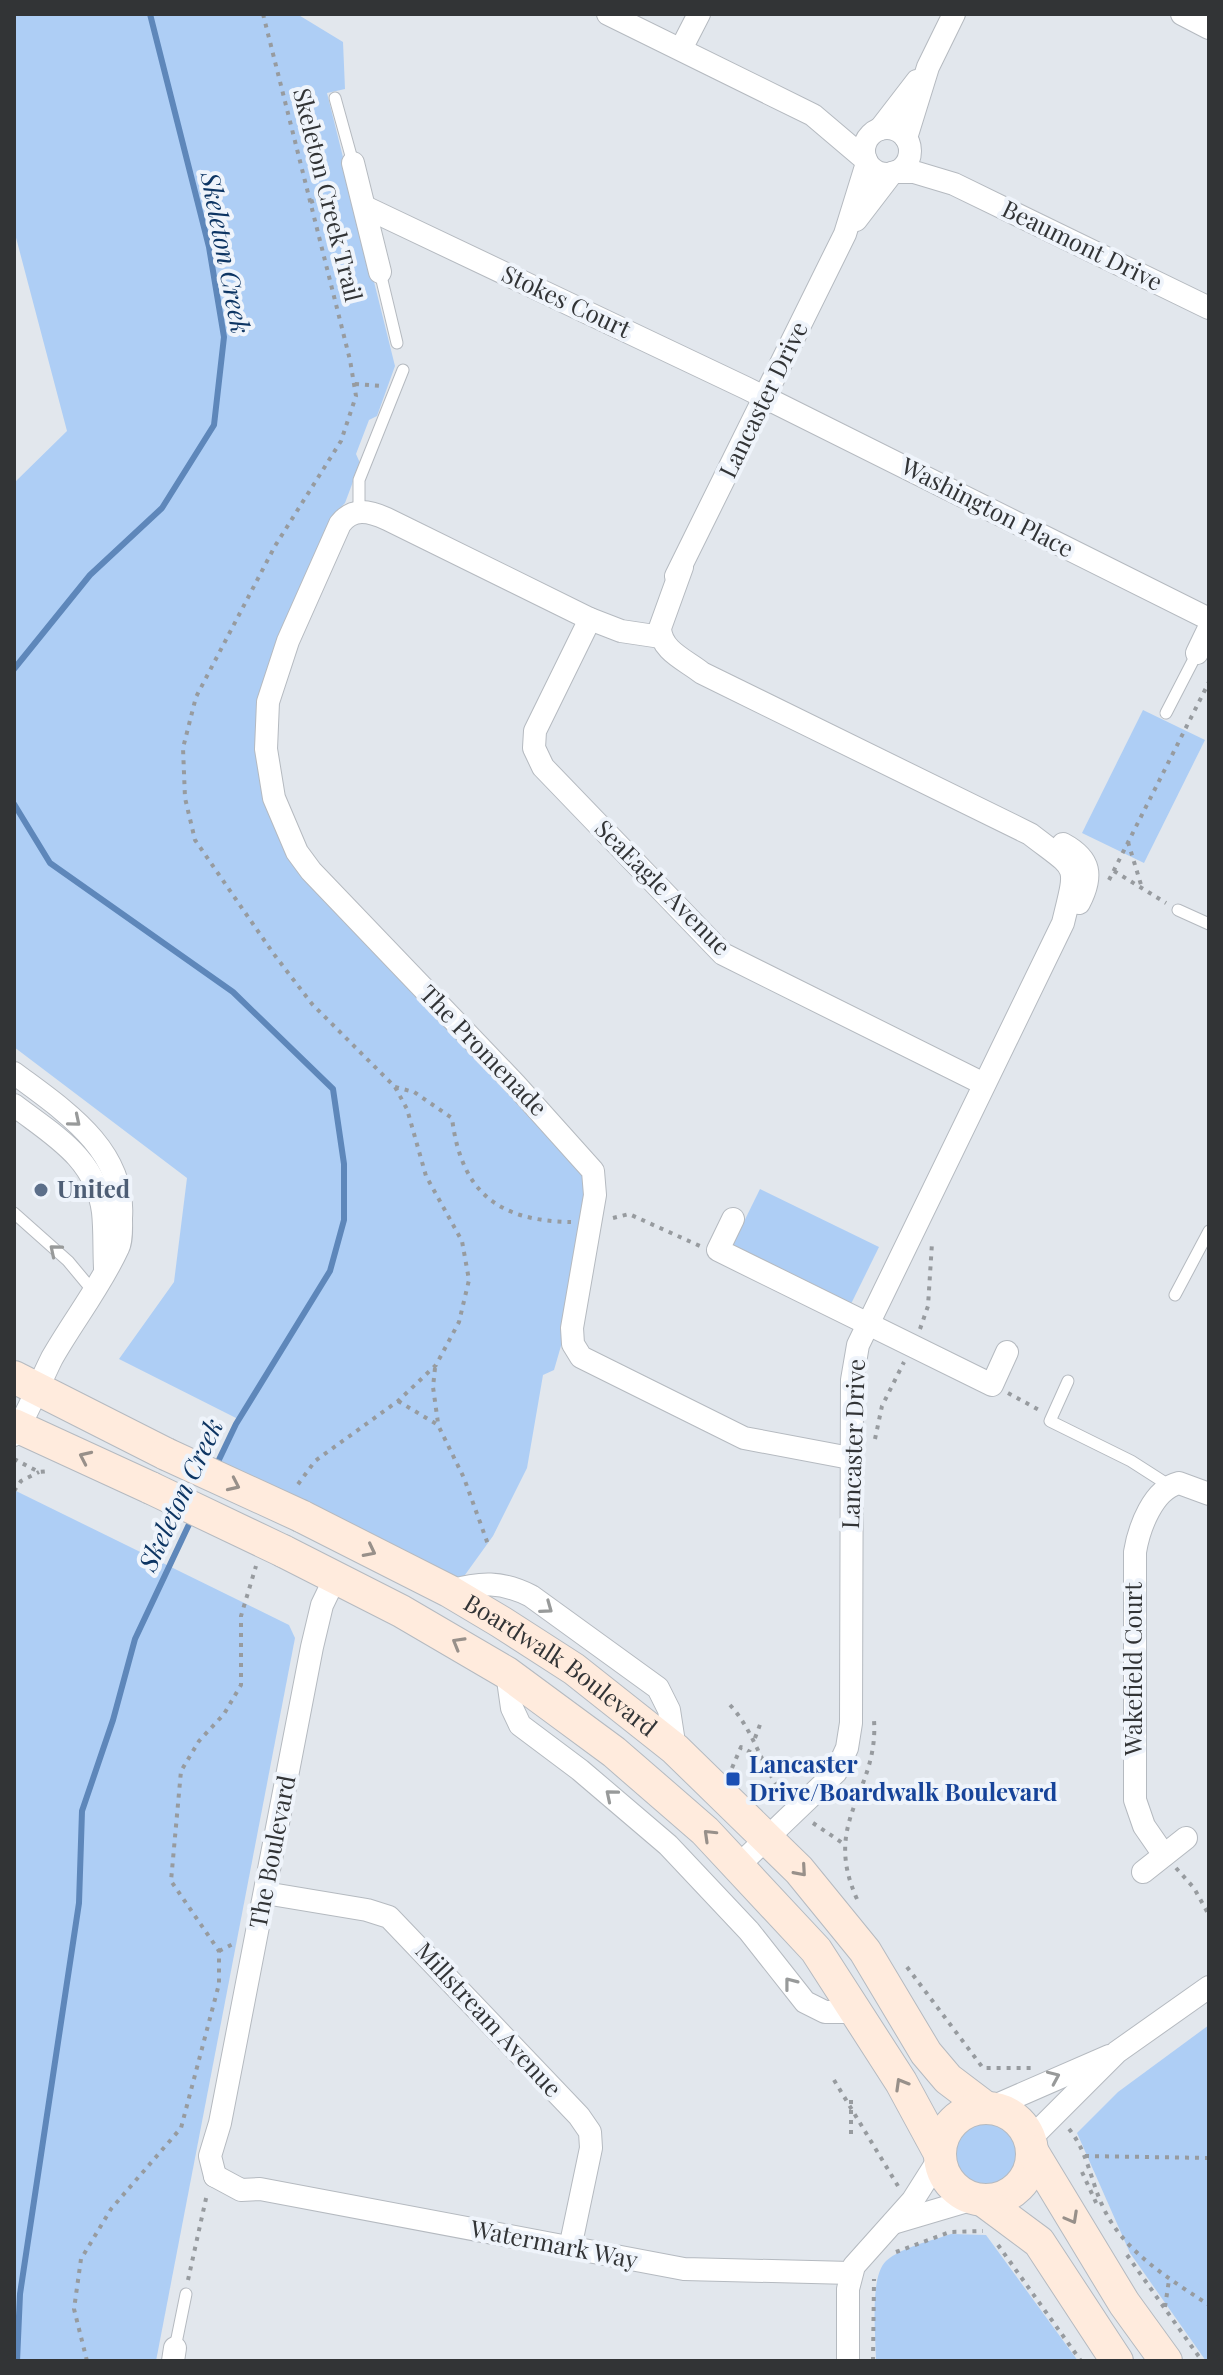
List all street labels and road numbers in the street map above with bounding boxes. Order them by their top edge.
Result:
street label: Skeleton Creek Trail [287,84,371,305]
street label: Beaumont Drive [997,192,1168,297]
street label: Stokes Court [497,256,637,344]
street label: Lancaster Drive [711,316,814,483]
street label: Washington Place [895,448,1080,563]
street label: SeaEagle Avenue [589,812,738,961]
street label: The Promenade [414,977,555,1122]
street label: Lancaster Drive [833,1358,871,1530]
street label: Wakefield Court [1116,1582,1148,1757]
street label: Boardwalk Boulevard [459,1586,664,1743]
street label: The Boulevard [241,1772,302,1931]
street label: Millstream Avenue [409,1934,570,2103]
street label: Watermark Way [467,2211,641,2275]

